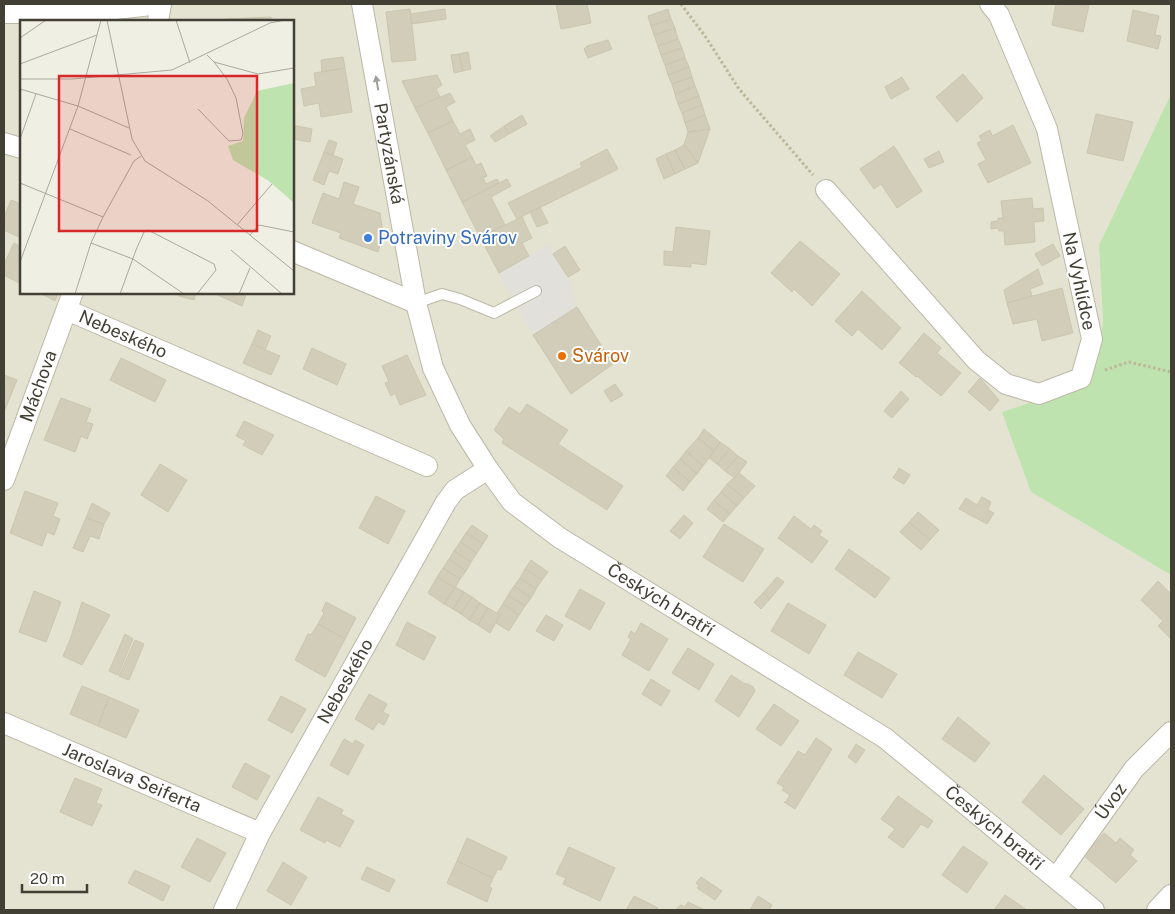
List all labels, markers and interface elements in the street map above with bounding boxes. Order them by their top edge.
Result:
inset map [20,20,294,294]
one-way arrow [372,75,380,91]
street label: Partyzánská [370,101,409,206]
place label: Potraviny Svárov [378,227,517,248]
street label: Na Vyhlídce [1059,230,1100,332]
marker: Potraviny Svárov [362,232,374,244]
street label: Nebeského [76,305,171,362]
place label: Svárov [572,345,629,366]
street label: Máchova [15,347,61,425]
marker: Svárov [556,350,568,362]
street label: Českých bratří [604,559,718,640]
street label: Nebeského [313,635,377,727]
street label: Jaroslava Seiferta [59,738,205,816]
street label: Úvoz [1089,779,1131,824]
street label: Českých bratří [941,781,1048,874]
scale bar [22,862,88,894]
text: 20 m [30,870,65,887]

